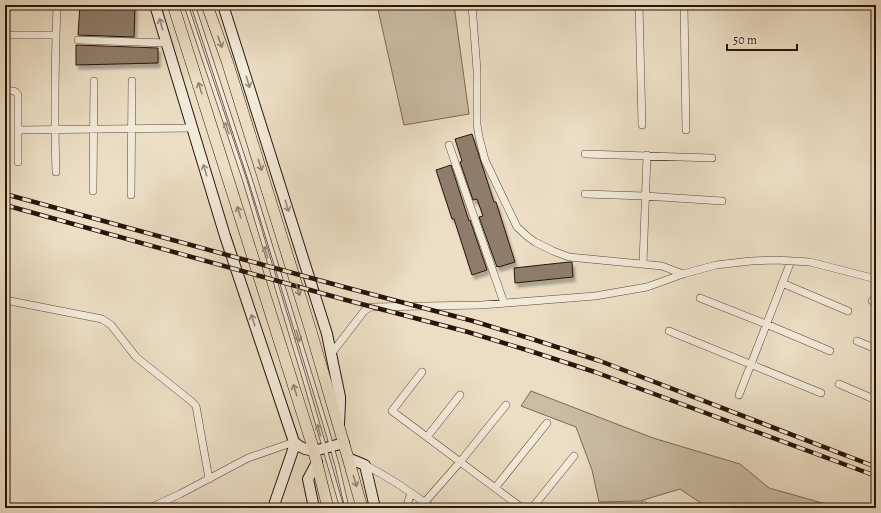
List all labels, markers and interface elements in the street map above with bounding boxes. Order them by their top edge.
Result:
one-way arrow [157,18,164,31]
scale bar [727,26,797,52]
text: 50 m [733,32,757,48]
one-way arrow [217,35,225,47]
one-way arrow [245,76,252,89]
one-way arrow [196,82,203,95]
one-way arrow [223,122,230,135]
one-way arrow [257,159,264,172]
one-way arrow [201,164,208,177]
one-way arrow [284,200,291,213]
one-way arrow [235,206,242,219]
one-way arrow [262,246,269,259]
one-way arrow [295,283,302,296]
one-way arrow [249,314,256,327]
one-way arrow [295,329,302,342]
one-way arrow [291,383,298,396]
one-way arrow [315,424,322,437]
one-way arrow [352,475,359,488]

